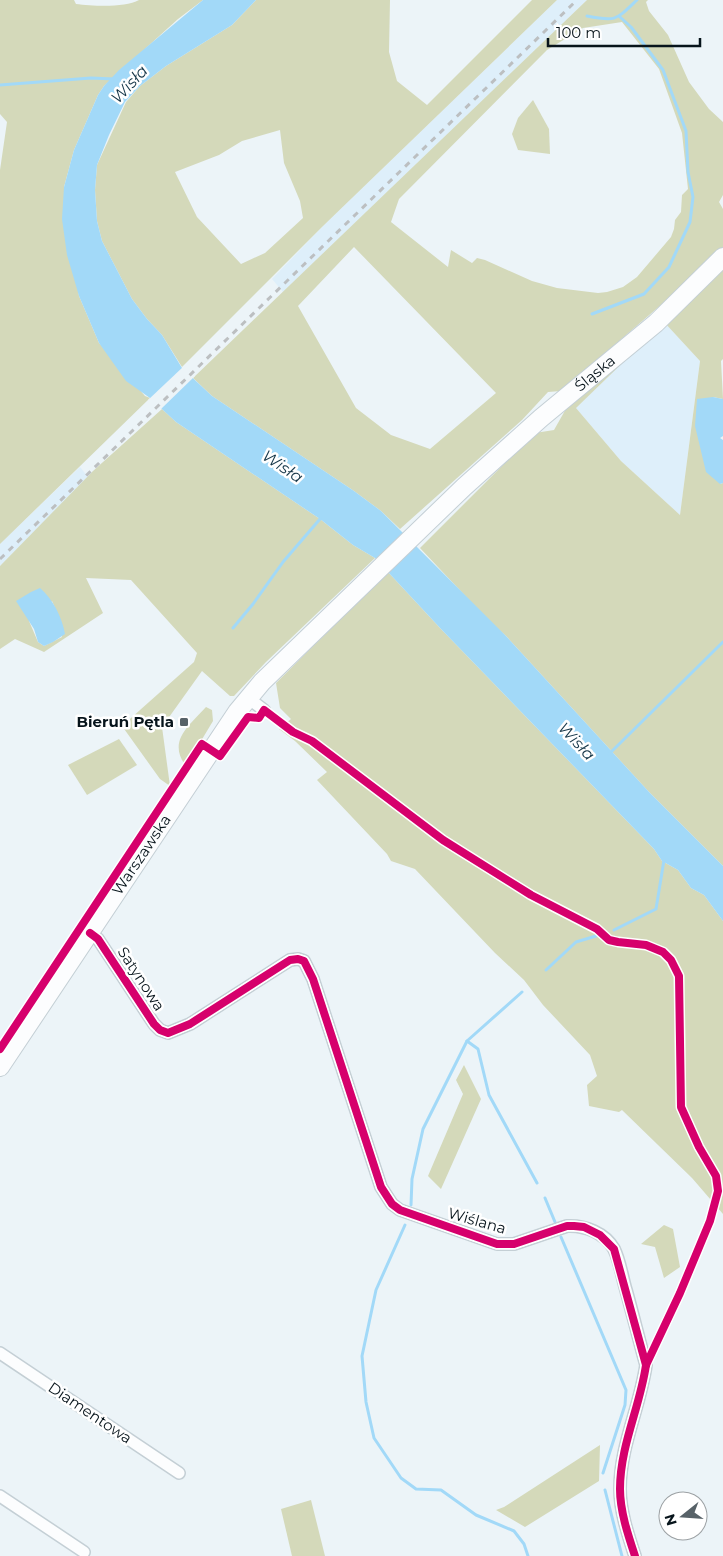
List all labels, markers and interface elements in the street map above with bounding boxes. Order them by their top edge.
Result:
scale bar [548,15,700,47]
text: 100 m [556,23,601,42]
water label: Wisła [107,61,152,107]
street label: Śląska [570,351,619,395]
water label: Wisła [259,446,307,487]
place label: Bieruń Pętla [77,712,174,731]
marker: Bieruń Pętla [178,716,190,728]
water label: Wisła [554,718,599,764]
street label: Warszawska [108,811,175,898]
street label: Satynowa [114,943,169,1014]
street label: Wiślana [446,1203,508,1238]
street label: Diamentowa [45,1378,136,1448]
north arrow [658,1491,708,1541]
text: N [660,1512,681,1528]

